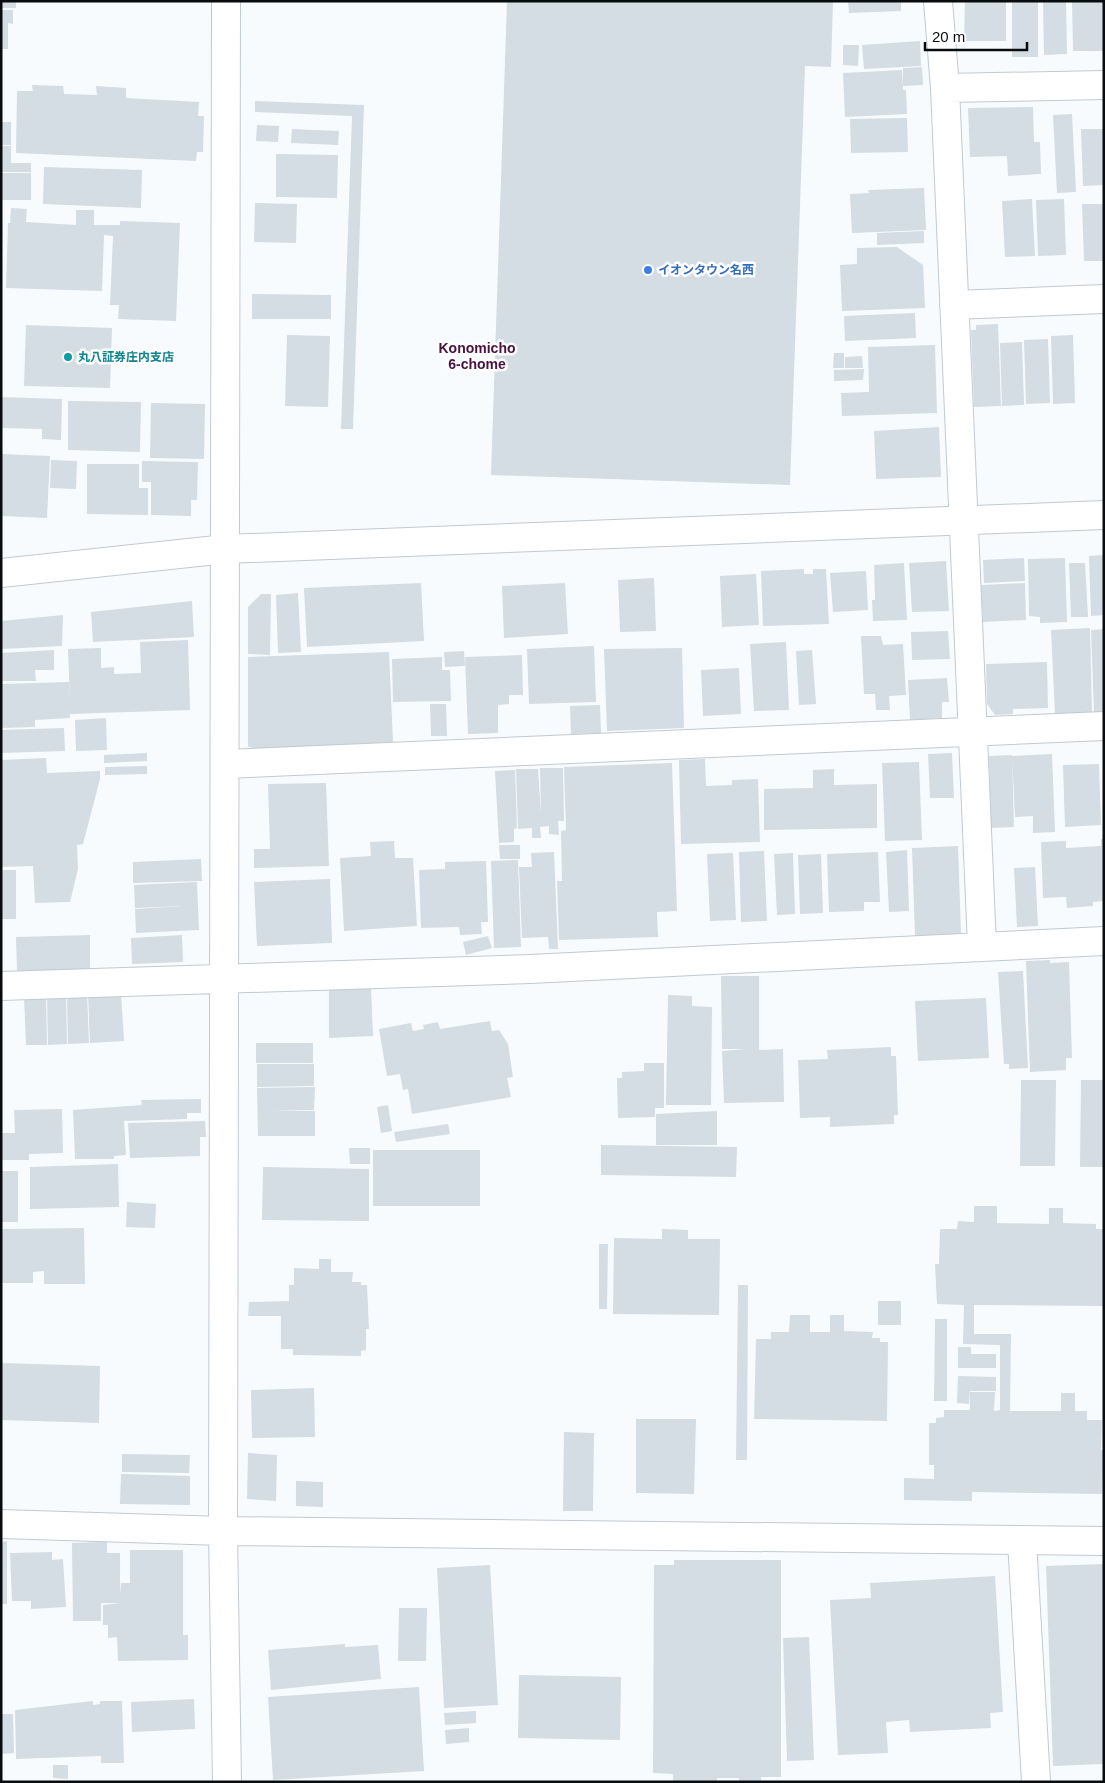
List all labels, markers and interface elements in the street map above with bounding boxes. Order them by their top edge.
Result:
scale bar [925,20,1028,52]
text: 20 m [932,28,965,45]
place label: イオンタウン名西 [658,263,754,277]
marker: イオンタウン名西 [642,264,654,276]
district label: Konomicho 6-chome [439,340,516,372]
place label: 丸八証券庄内支店 [78,350,174,364]
marker: 丸八証券庄内支店 [62,351,74,363]

